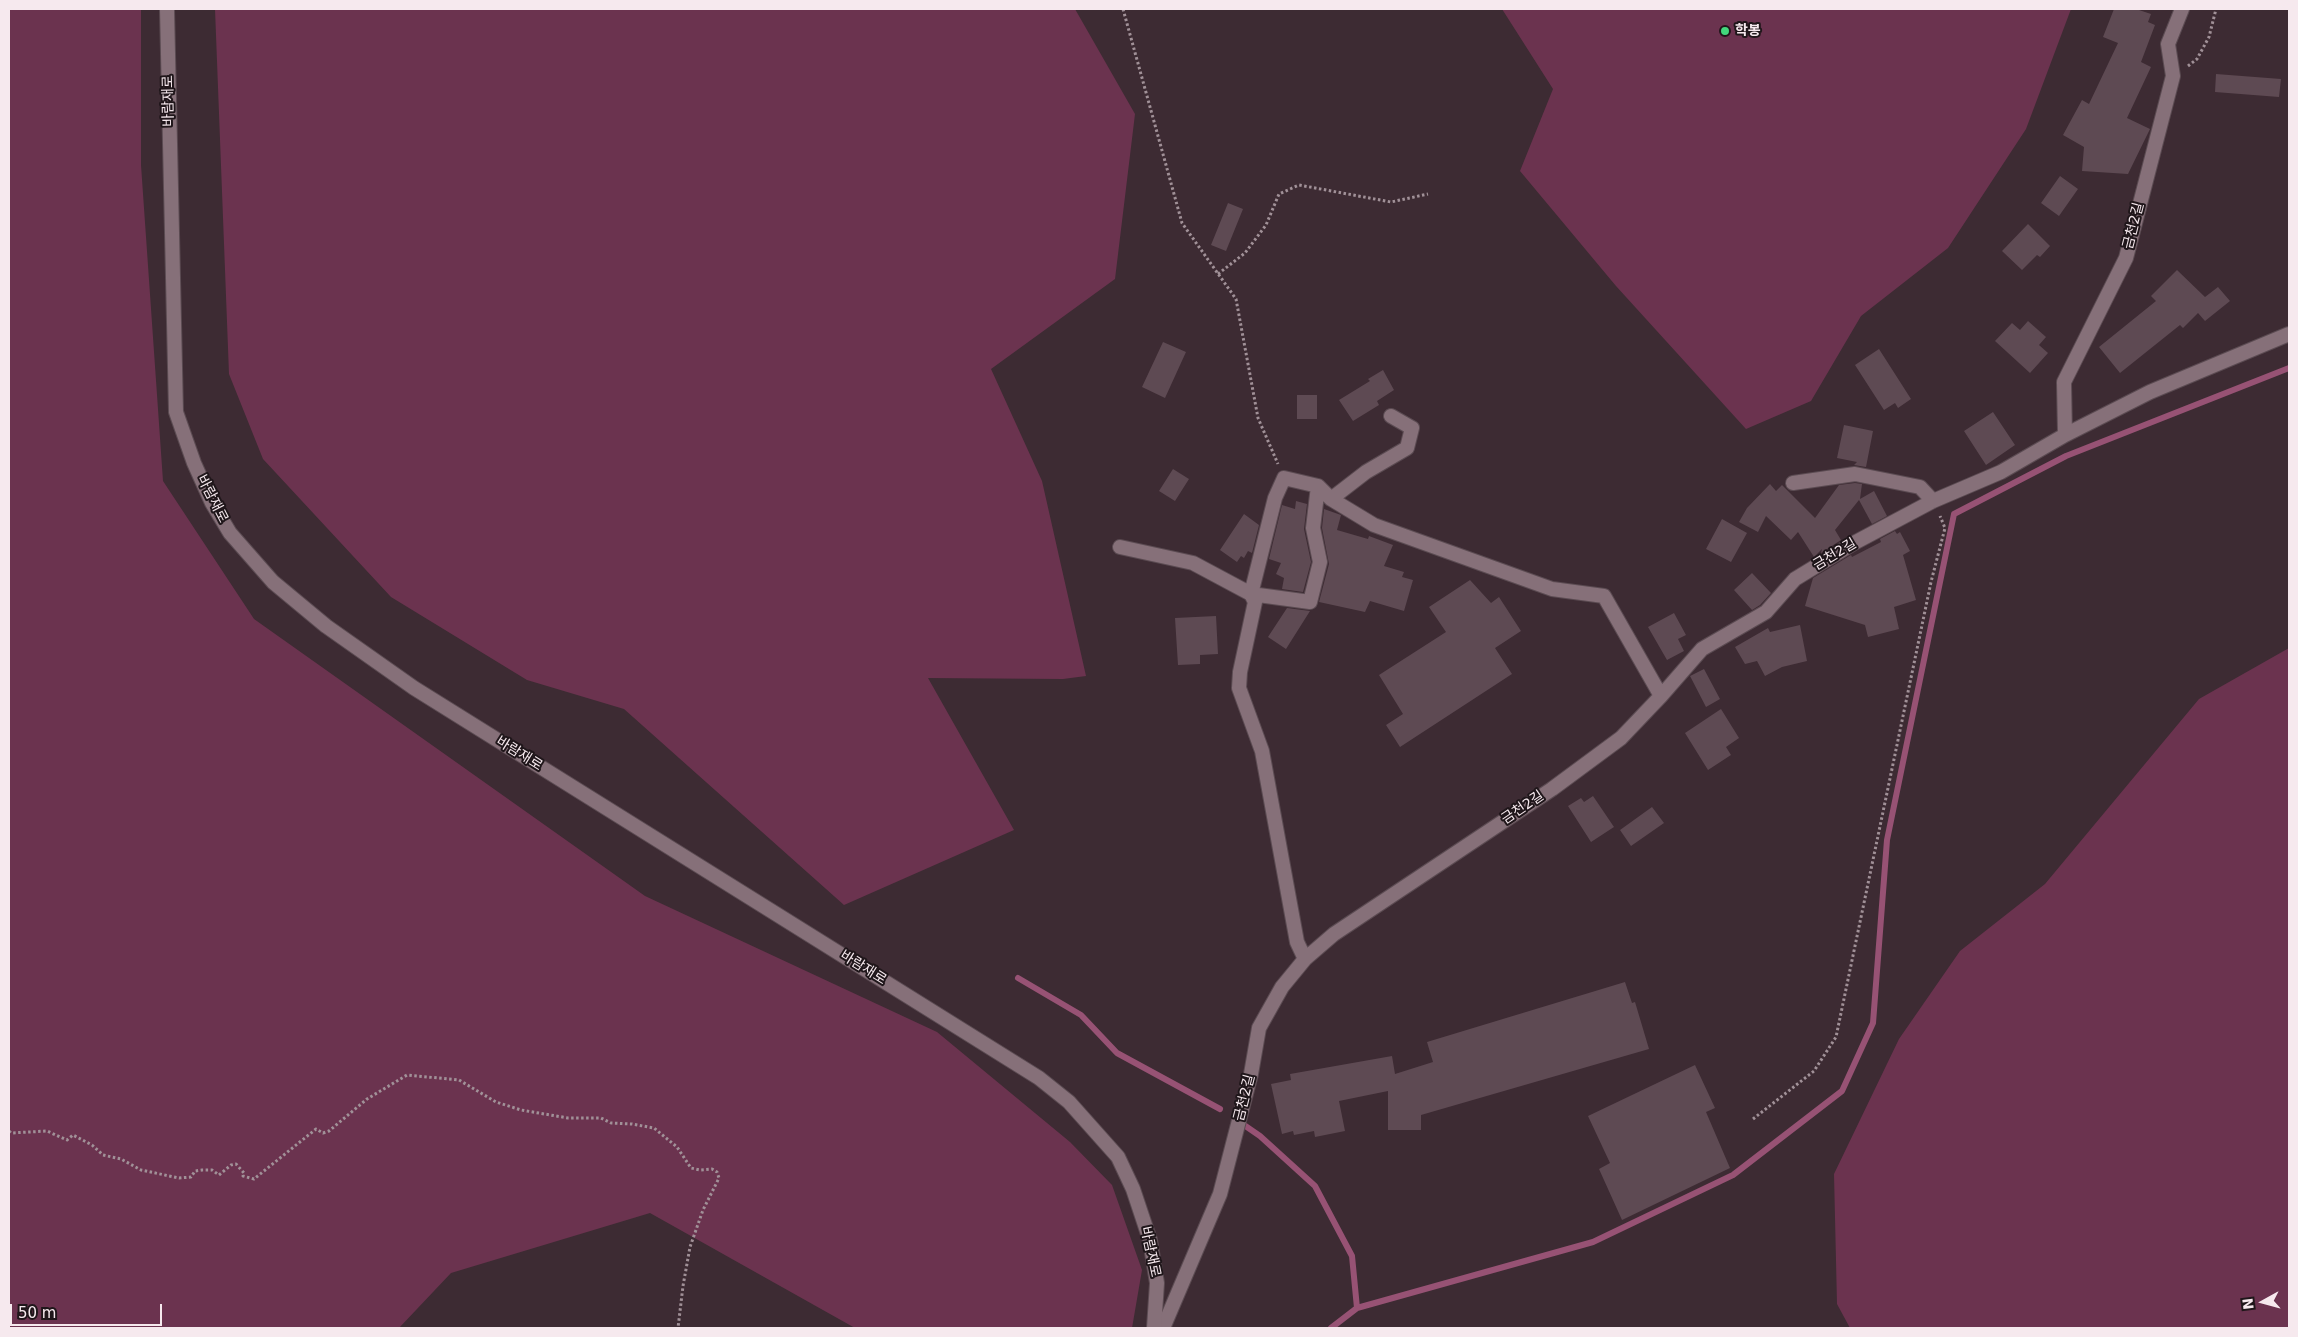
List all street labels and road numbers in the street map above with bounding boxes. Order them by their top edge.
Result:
street label: 바람재로 [160,75,178,127]
street label: 금천2길 [2120,201,2148,251]
street label: 바람재로 [193,472,231,526]
street label: 금천2길 [1810,536,1860,574]
street label: 바람재로 [493,733,545,775]
street label: 금천2길 [1499,788,1547,828]
street label: 바람재로 [837,947,889,989]
street label: 금천2길 [1231,1073,1259,1123]
street label: 바람재로 [1136,1225,1164,1279]

